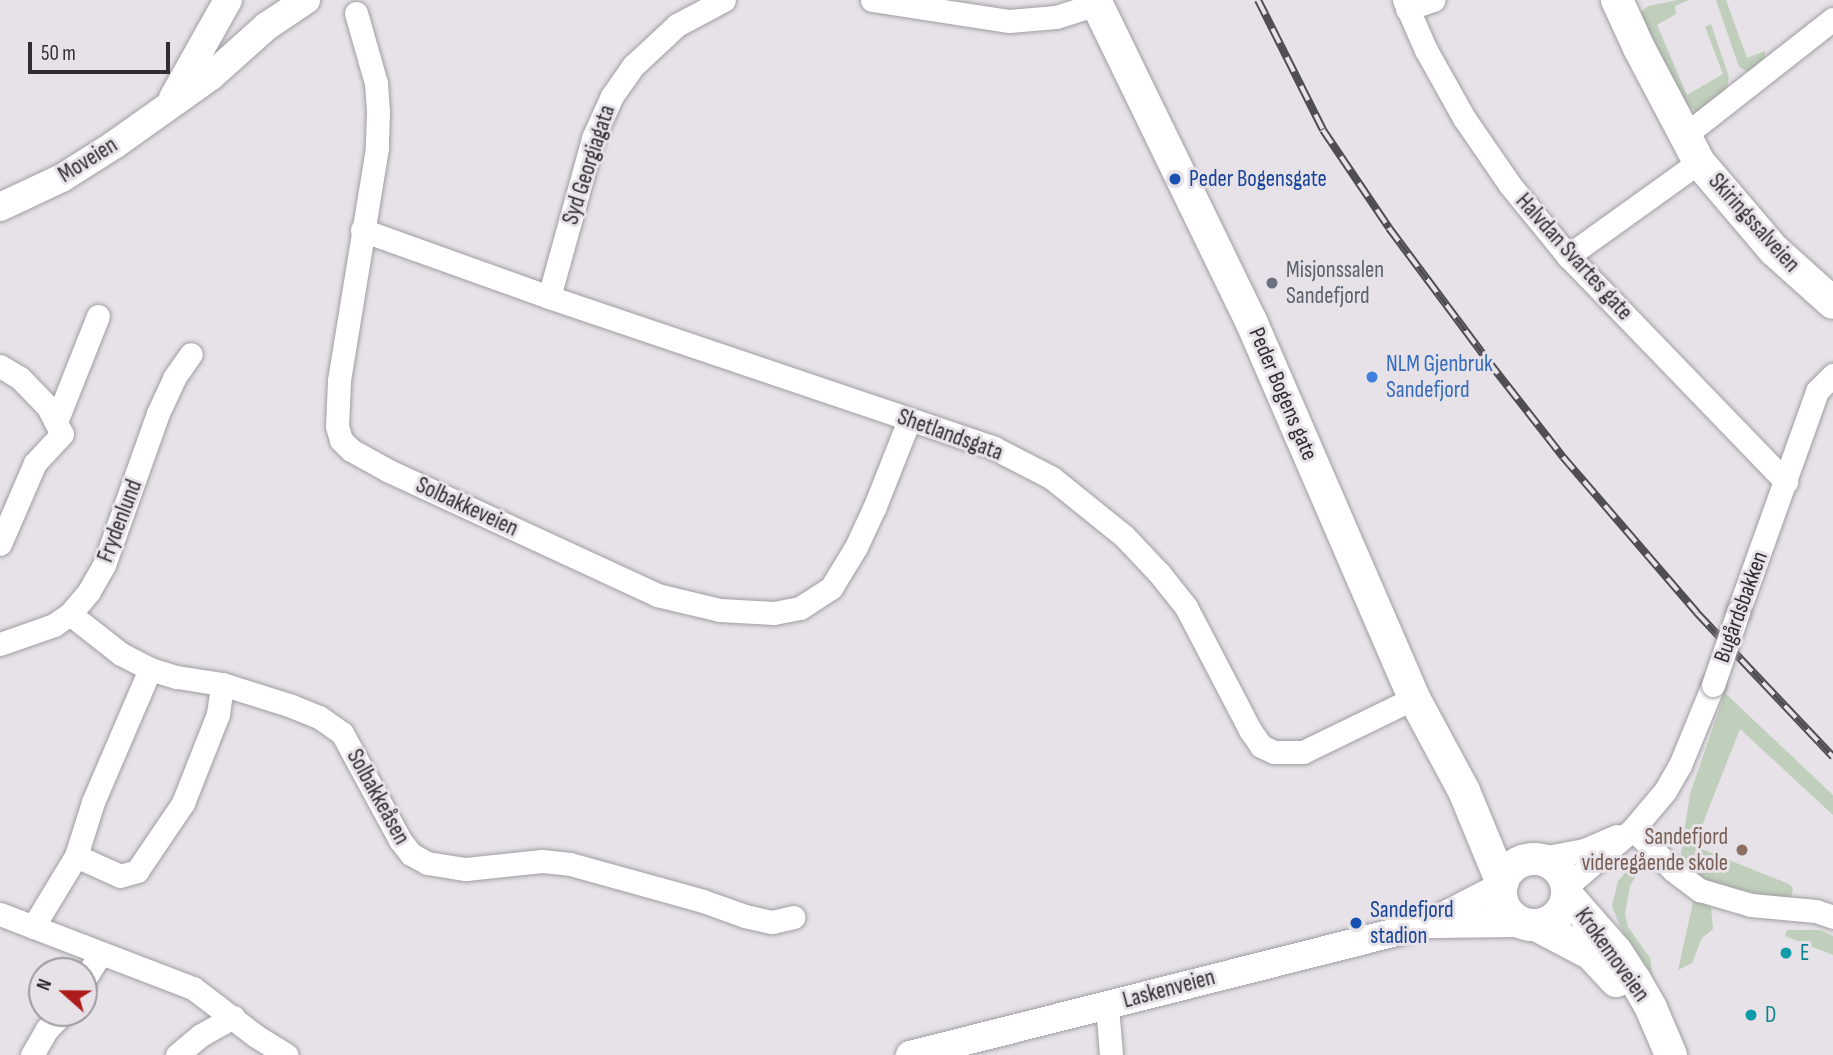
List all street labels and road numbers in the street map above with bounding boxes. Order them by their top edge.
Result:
street label: Syd Georgiagata [557,102,621,228]
street label: Moveien [53,131,123,189]
street label: Skiringssalveien [1702,168,1806,278]
street label: Halvdan Svartes gate [1510,188,1638,326]
street label: Peder Bogens gate [1243,323,1323,465]
street label: Shetlandsgata [894,403,1006,467]
street label: Solbakkeveien [411,471,523,543]
street label: Frydenlund [92,476,148,566]
street label: Bugårdsbakken [1708,548,1774,666]
street label: Solbakkeåsen [341,745,415,849]
street label: Krokemoveien [1569,903,1655,1007]
street label: Laskenveien [1120,963,1218,1015]

